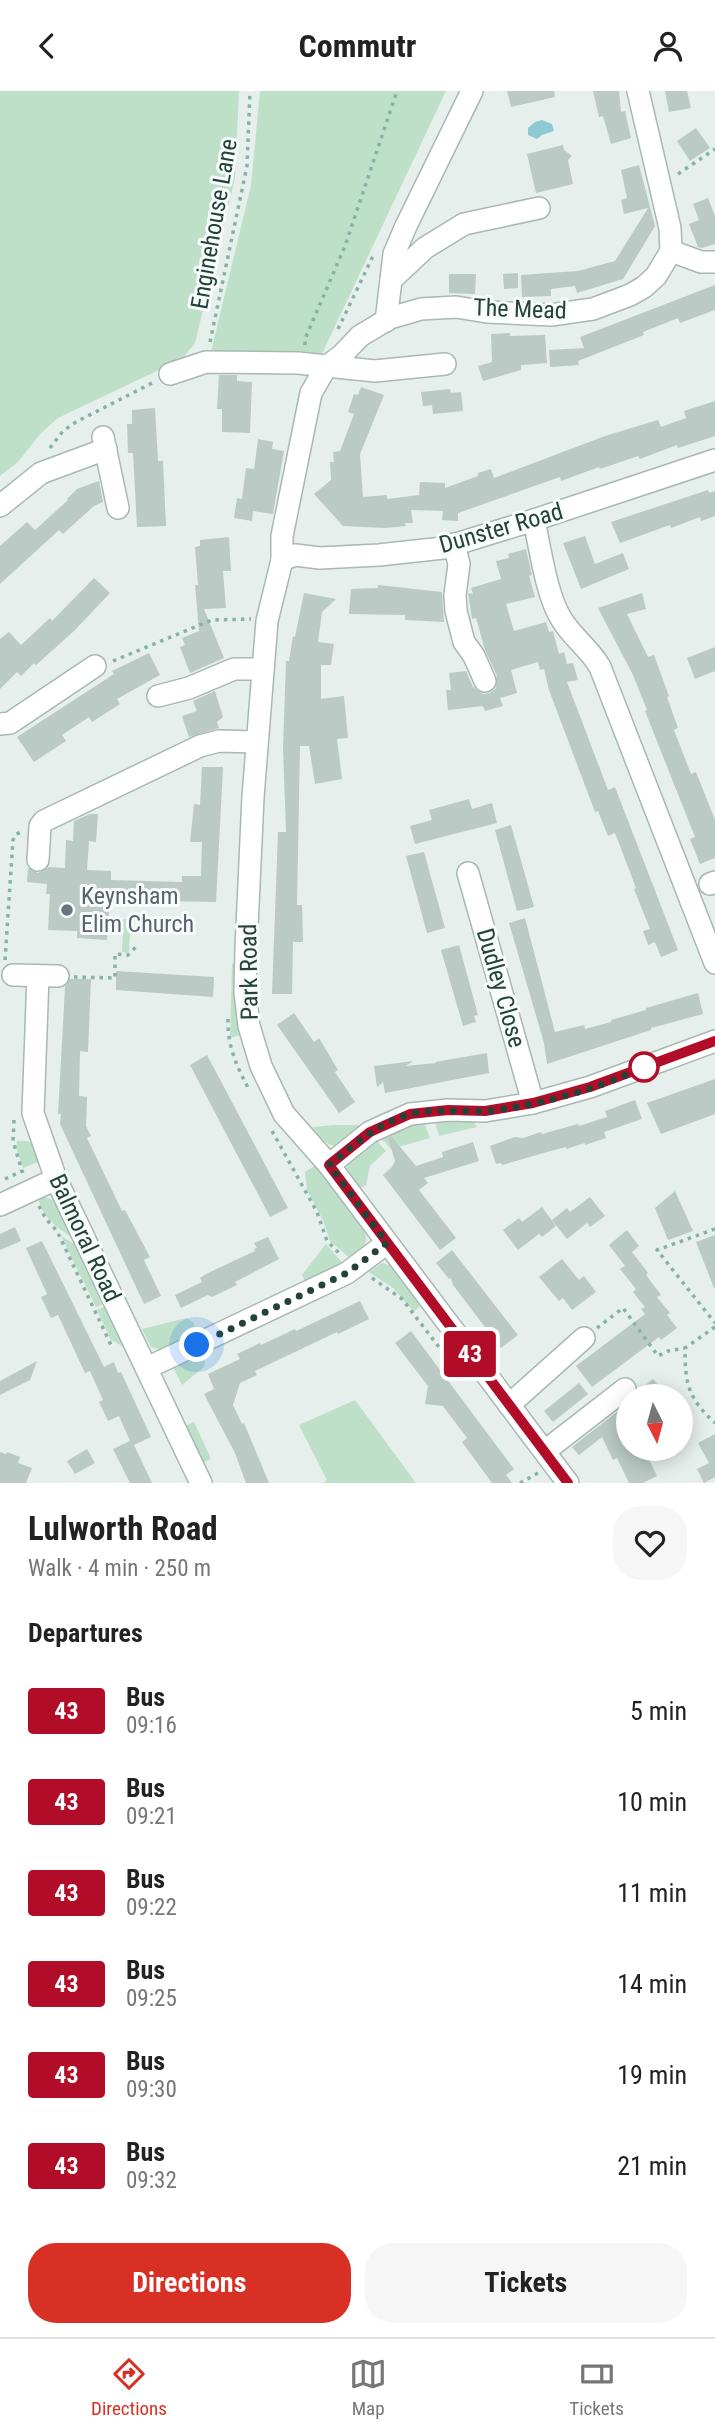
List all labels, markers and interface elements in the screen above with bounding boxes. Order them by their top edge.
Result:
icon: back [28,27,66,65]
text: Commutr [299,27,416,65]
icon: person [649,27,687,65]
street label: Enginehouse Lane [185,137,243,311]
street label: The Mead [473,293,567,325]
street label: Dunster Road [436,497,566,559]
place label: Keynsham Elim Church [81,882,194,938]
marker: Keynsham Elim Church [59,902,75,918]
street label: Park Road [234,924,264,1020]
street label: Dudley Close [471,925,531,1051]
unlabelled marker [629,1052,659,1082]
street label: Balmoral Road [43,1170,127,1306]
your location [179,1327,214,1362]
line badge: 43 [438,1331,502,1377]
text: 43 [458,1340,482,1368]
north arrow [616,1384,693,1461]
map controls [616,1384,693,1461]
button: heart [613,1506,687,1580]
text: Lulworth Road [28,1509,218,1548]
text: Walk · 4 min · 250 m [28,1555,211,1582]
text: Departures [28,1618,143,1648]
text: Bus [126,1682,165,1712]
text: 5 min [630,1696,687,1726]
text: 43 [54,1697,79,1725]
text: 09:16 [126,1712,177,1739]
text: Bus [126,1773,165,1803]
text: 10 min [617,1787,687,1817]
text: 43 [54,1788,79,1816]
text: 09:21 [126,1803,177,1830]
text: Bus [126,1864,165,1894]
text: 11 min [617,1878,687,1908]
text: 43 [54,1879,79,1907]
text: 09:22 [126,1894,177,1921]
text: Bus [126,1955,165,1985]
text: 14 min [617,1969,687,1999]
text: 43 [54,1970,79,1998]
text: 09:25 [126,1985,177,2012]
text: Bus [126,2046,165,2076]
text: 19 min [617,2060,687,2090]
text: 43 [54,2061,79,2089]
text: 09:30 [126,2076,177,2103]
text: Bus [126,2137,165,2167]
text: 21 min [617,2151,687,2181]
text: 43 [54,2152,79,2180]
text: 09:32 [126,2167,177,2194]
button: Directions [28,2243,351,2323]
button: Tickets [365,2243,687,2323]
tab: Directions [91,2355,167,2420]
tab: Map [349,2355,387,2420]
tab: Tickets [569,2355,624,2420]

